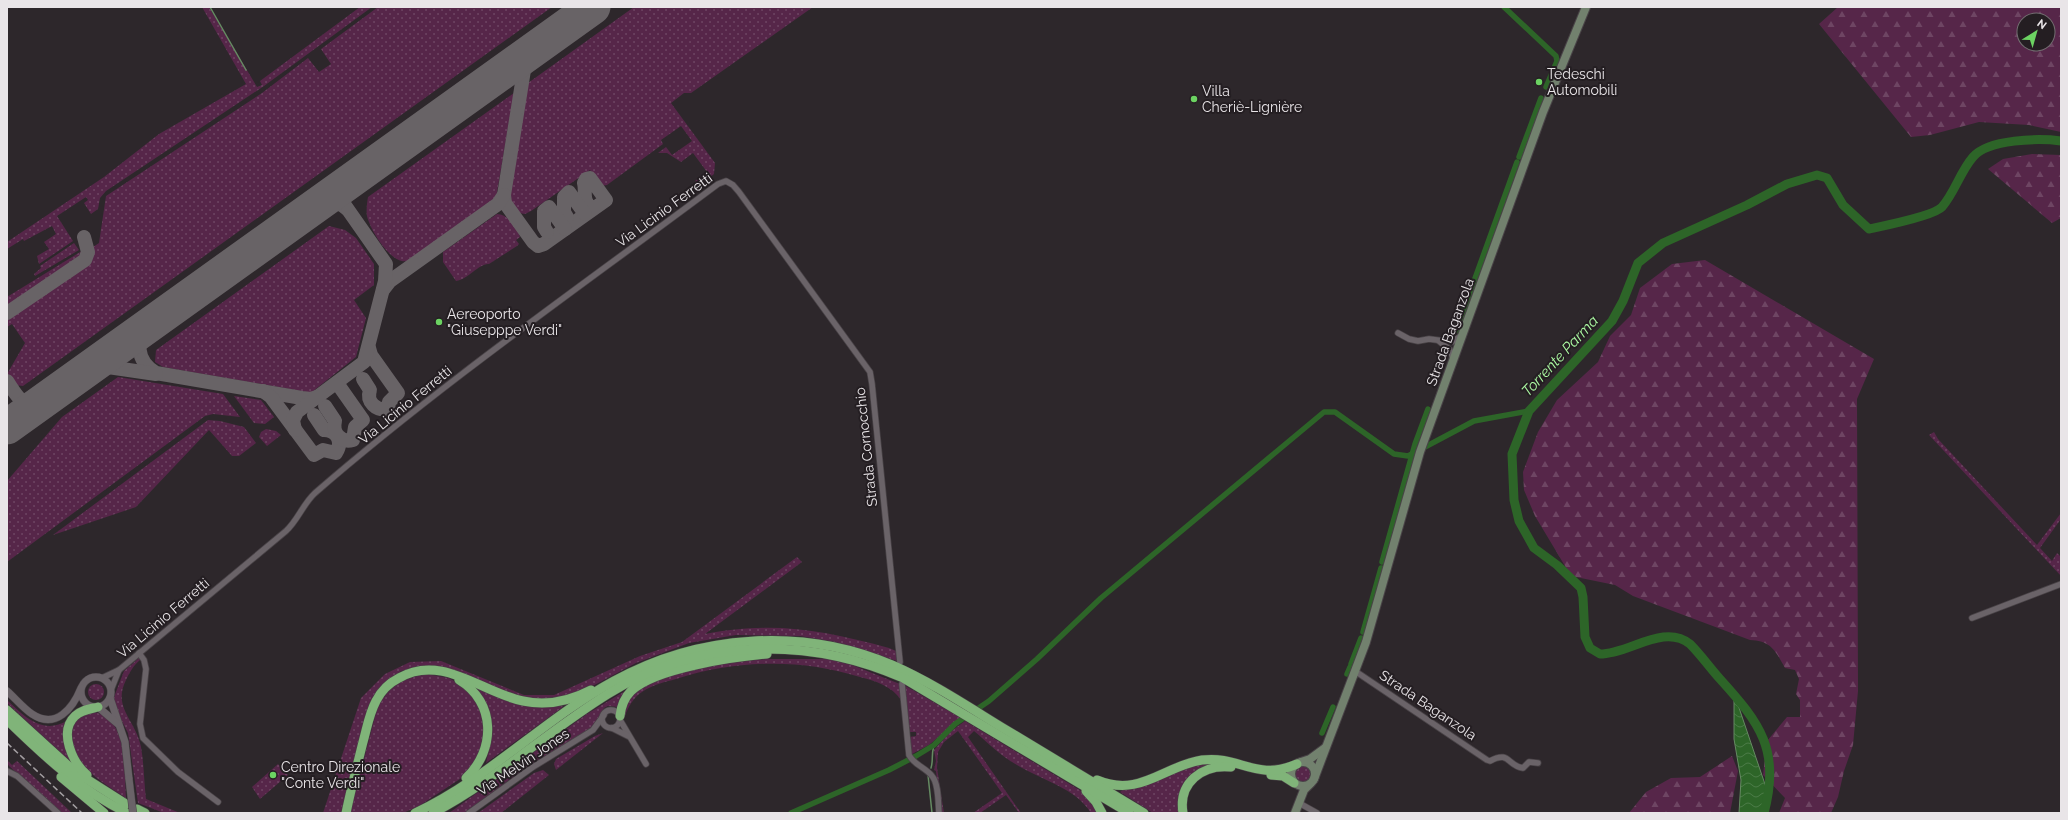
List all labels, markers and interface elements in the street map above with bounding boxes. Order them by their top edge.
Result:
north arrow [2016,12,2056,52]
text: N [2034,17,2049,32]
place label: Tedeschi Automobili [1547,66,1617,98]
marker: Tedeschi Automobili [1534,77,1544,87]
place label: Villa Cheriè-Lignière [1202,83,1302,115]
marker: Villa Cheriè-Lignière [1189,94,1199,104]
street label: Via Licinio Ferretti [613,170,715,250]
street label: Strada Baganzola [1423,276,1477,388]
place label: Aereoporto "Giusepppe Verdi" [447,306,562,338]
water label: Torrente Parma [1518,312,1602,400]
marker: Aereoporto "Giusepppe Verdi" [434,317,444,327]
street label: Via Licinio Ferretti [355,363,455,447]
street label: Strada Cornocchio [852,387,880,507]
street label: Via Licinio Ferretti [114,575,212,661]
street label: Strada Baganzola [1377,667,1479,743]
street label: Via Melvin Jones [474,725,572,799]
place label: Centro Direzionale "Conte Verdi" [281,759,400,791]
marker: Centro Direzionale "Conte Verdi" [268,770,278,780]

